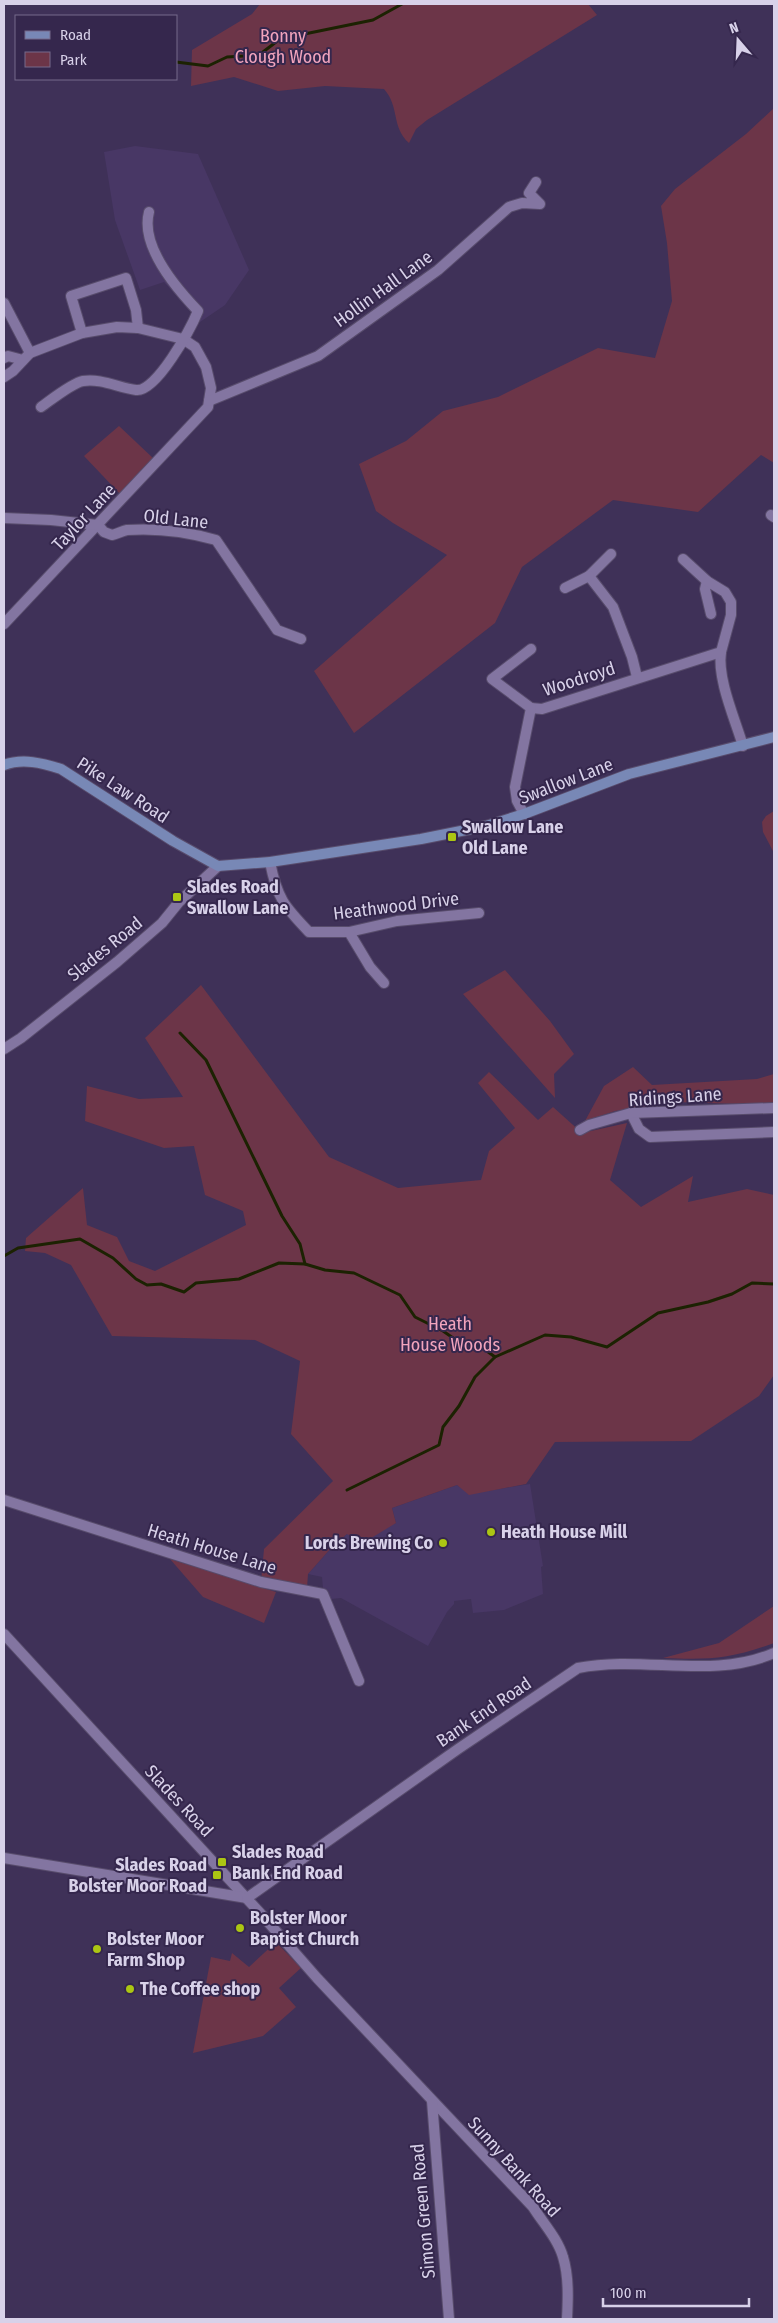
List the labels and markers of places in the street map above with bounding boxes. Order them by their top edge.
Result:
place label: Swallow Lane Old Lane [462,816,563,859]
marker: Swallow Lane Old Lane [446,831,458,843]
place label: Slades Road Swallow Lane [187,876,288,919]
marker: Slades Road Swallow Lane [171,891,183,903]
place label: Heath House Mill [501,1521,627,1543]
marker: Heath House Mill [485,1526,497,1538]
place label: Lords Brewing Co [305,1532,433,1554]
marker: Lords Brewing Co [437,1537,449,1549]
place label: Slades Road Bank End Road [232,1841,343,1884]
place label: Slades Road Bolster Moor Road [68,1854,207,1897]
marker: Slades Road Bank End Road [216,1856,228,1868]
marker: Slades Road Bolster Moor Road [211,1869,223,1881]
place label: Bolster Moor Baptist Church [250,1907,359,1950]
marker: Bolster Moor Baptist Church [234,1922,246,1934]
place label: Bolster Moor Farm Shop [107,1928,204,1971]
marker: Bolster Moor Farm Shop [91,1943,103,1955]
place label: The Coffee shop [140,1978,260,2000]
marker: The Coffee shop [124,1983,136,1995]

